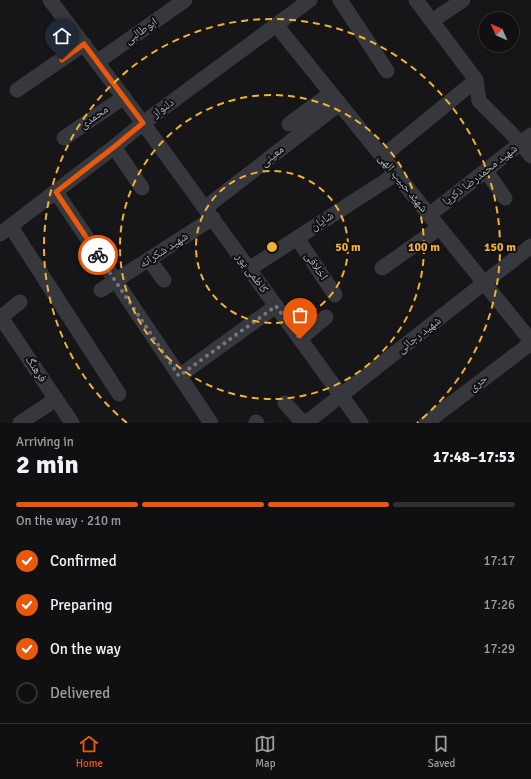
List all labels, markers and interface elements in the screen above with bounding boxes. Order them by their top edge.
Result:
north arrow [479,12,519,52]
map controls [479,12,519,52]
street label: ابوطالبی [122,14,161,48]
pin [45,19,79,60]
icon: home [51,25,73,47]
street label: دلنواز [148,95,177,122]
street label: محمدی [77,102,111,132]
street label: شهید محمدرضا ذکریا [440,141,521,209]
street label: معینی [257,142,287,170]
street label: شهید حبیب الهی [375,151,431,215]
street label: شایان [307,208,337,234]
street label: شهید شکرانه [137,229,191,271]
courier [78,235,118,275]
centre of rings [265,240,279,254]
text: 50 m [335,240,361,255]
text: 100 m [408,240,440,255]
text: 150 m [484,240,516,255]
icon: bike [87,244,109,266]
street label: کاظمی پور [232,249,272,296]
street label: اخلاقی [301,249,331,283]
pin [283,298,317,339]
icon: bag [289,304,311,326]
street label: شهید رجائی [394,313,444,357]
street label: فرهنگ [22,353,50,385]
street label: حری [466,371,491,395]
text: Arriving in [16,434,74,450]
text: 17:48–17:53 [433,448,515,466]
text: 2 min [16,449,79,481]
text: On the way · 210 m [16,513,121,529]
icon: check [16,550,38,572]
text: Confirmed [50,552,117,570]
text: 17:17 [483,553,515,569]
icon: check [16,594,38,616]
text: Preparing [50,596,113,614]
text: 17:26 [483,597,515,613]
icon: check [16,638,38,660]
text: On the way [50,640,121,658]
text: 17:29 [483,641,515,657]
text: Delivered [50,684,110,702]
tab: Home [76,733,103,770]
tab: Map [254,733,276,770]
tab: Saved [428,733,455,770]

